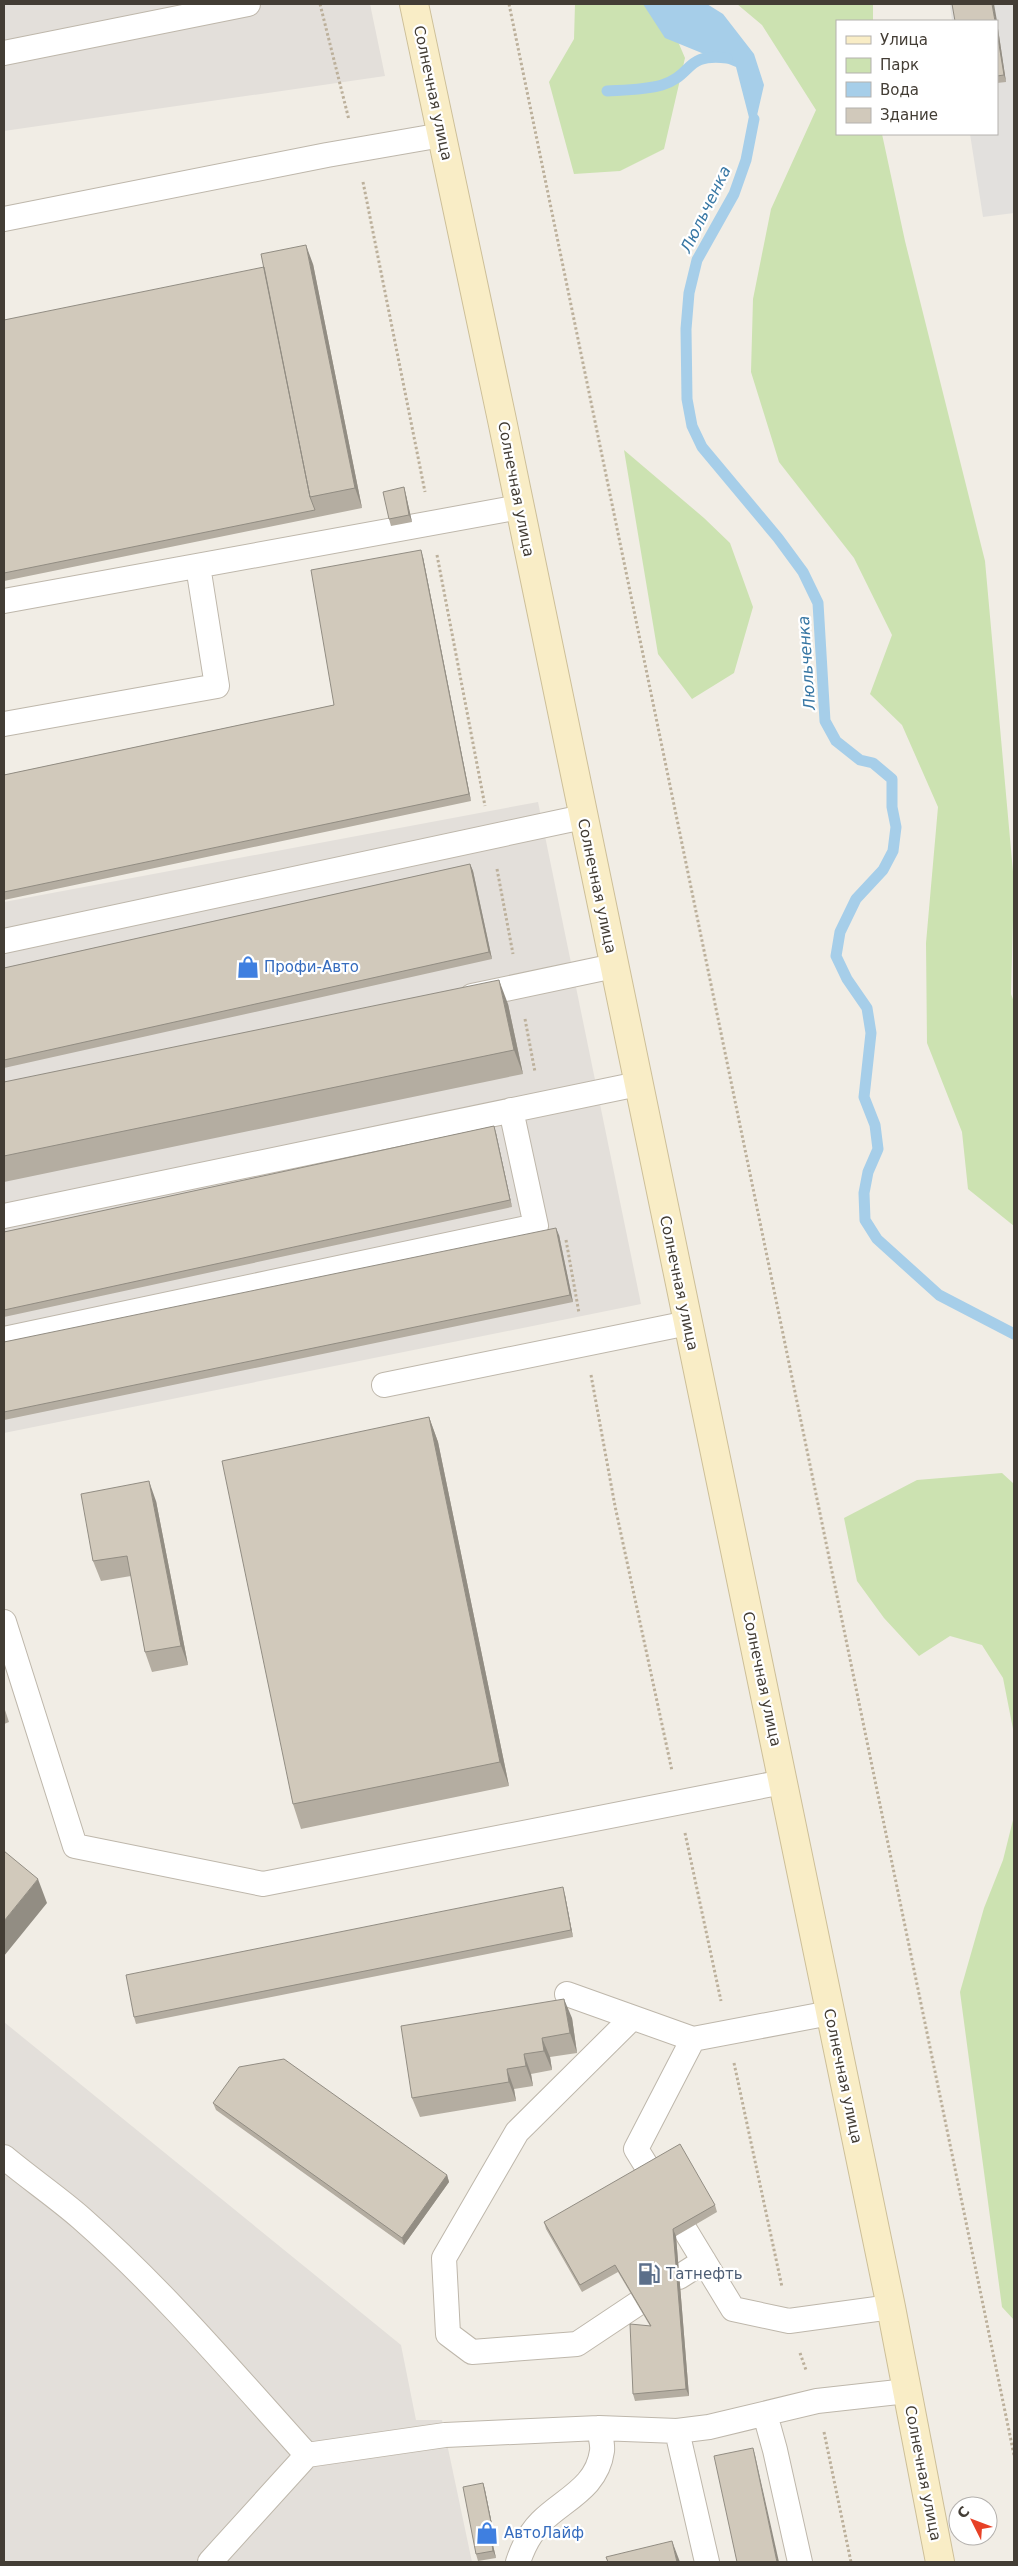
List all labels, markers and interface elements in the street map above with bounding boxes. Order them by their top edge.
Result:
legend [836,20,998,135]
street label: Солнечная улица [410,24,456,162]
text: Улица [880,31,928,49]
text: Парк [880,56,919,74]
text: Вода [880,81,919,99]
text: Здание [880,106,938,124]
water label: Люльченка [676,163,735,257]
street label: Солнечная улица [494,420,538,558]
water label: Люльченка [794,615,819,712]
street label: Солнечная улица [574,817,620,955]
shop icon: Профи-Авто [235,954,261,980]
place label: Профи-Авто [264,958,359,976]
street label: Солнечная улица [656,1214,702,1352]
street label: Солнечная улица [739,1610,785,1748]
street label: Солнечная улица [820,2007,866,2145]
fuel station icon: Татнефть [636,2261,662,2287]
place label: Татнефть [665,2265,743,2283]
street label: Солнечная улица [901,2404,945,2542]
north arrow [948,2496,998,2546]
text: С [954,2503,973,2521]
shop icon: АвтоЛайф [474,2520,500,2546]
place label: АвтоЛайф [504,2524,584,2542]

